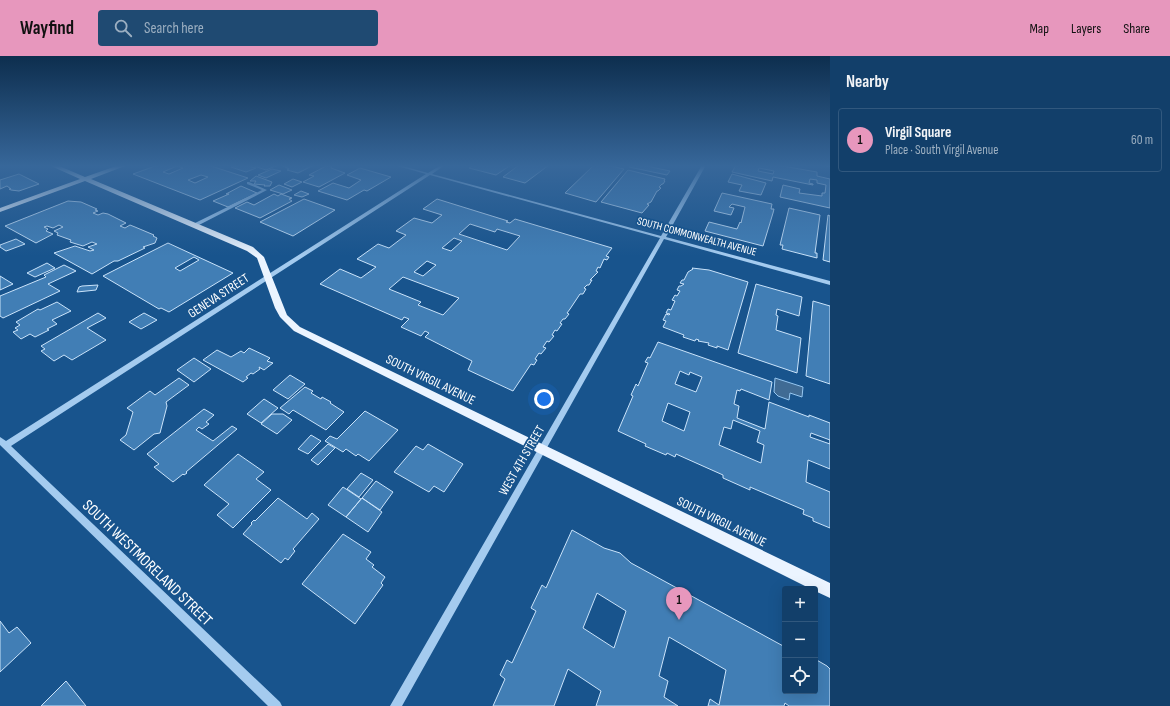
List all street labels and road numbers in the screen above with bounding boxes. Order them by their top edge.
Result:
street label: SOUTH COMMONWEALTH AVENUE [636,214,758,259]
street label: GENEVA STREET [185,270,252,322]
street label: SOUTH VIRGIL AVENUE [383,351,478,408]
street label: WEST 4TH STREET [495,423,548,498]
street label: SOUTH VIRGIL AVENUE [674,493,769,550]
street label: SOUTH WESTMORELAND STREET [78,496,216,630]

